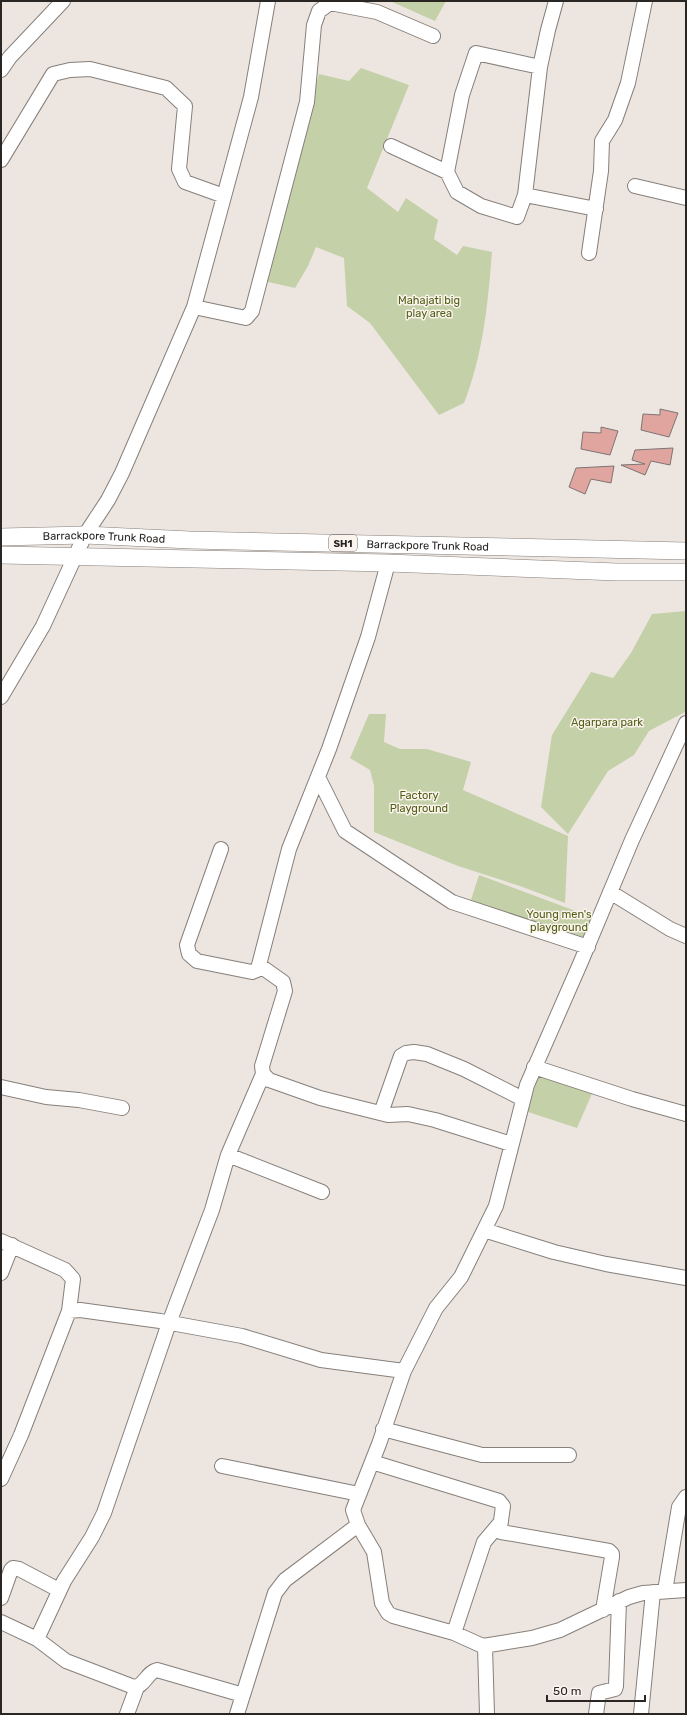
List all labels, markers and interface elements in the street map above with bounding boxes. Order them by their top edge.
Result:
park label: Mahajati big play area [398,294,460,320]
street label: Barrackpore Trunk Road [43,529,165,546]
road number: SH1 [329,535,357,551]
street label: Barrackpore Trunk Road [366,538,489,554]
park label: Agarpara park [571,716,643,729]
park label: Factory Playground [390,789,448,815]
park label: Young men's playground [526,908,592,934]
scale bar [547,1677,645,1703]
text: 50 m [553,1684,581,1698]

